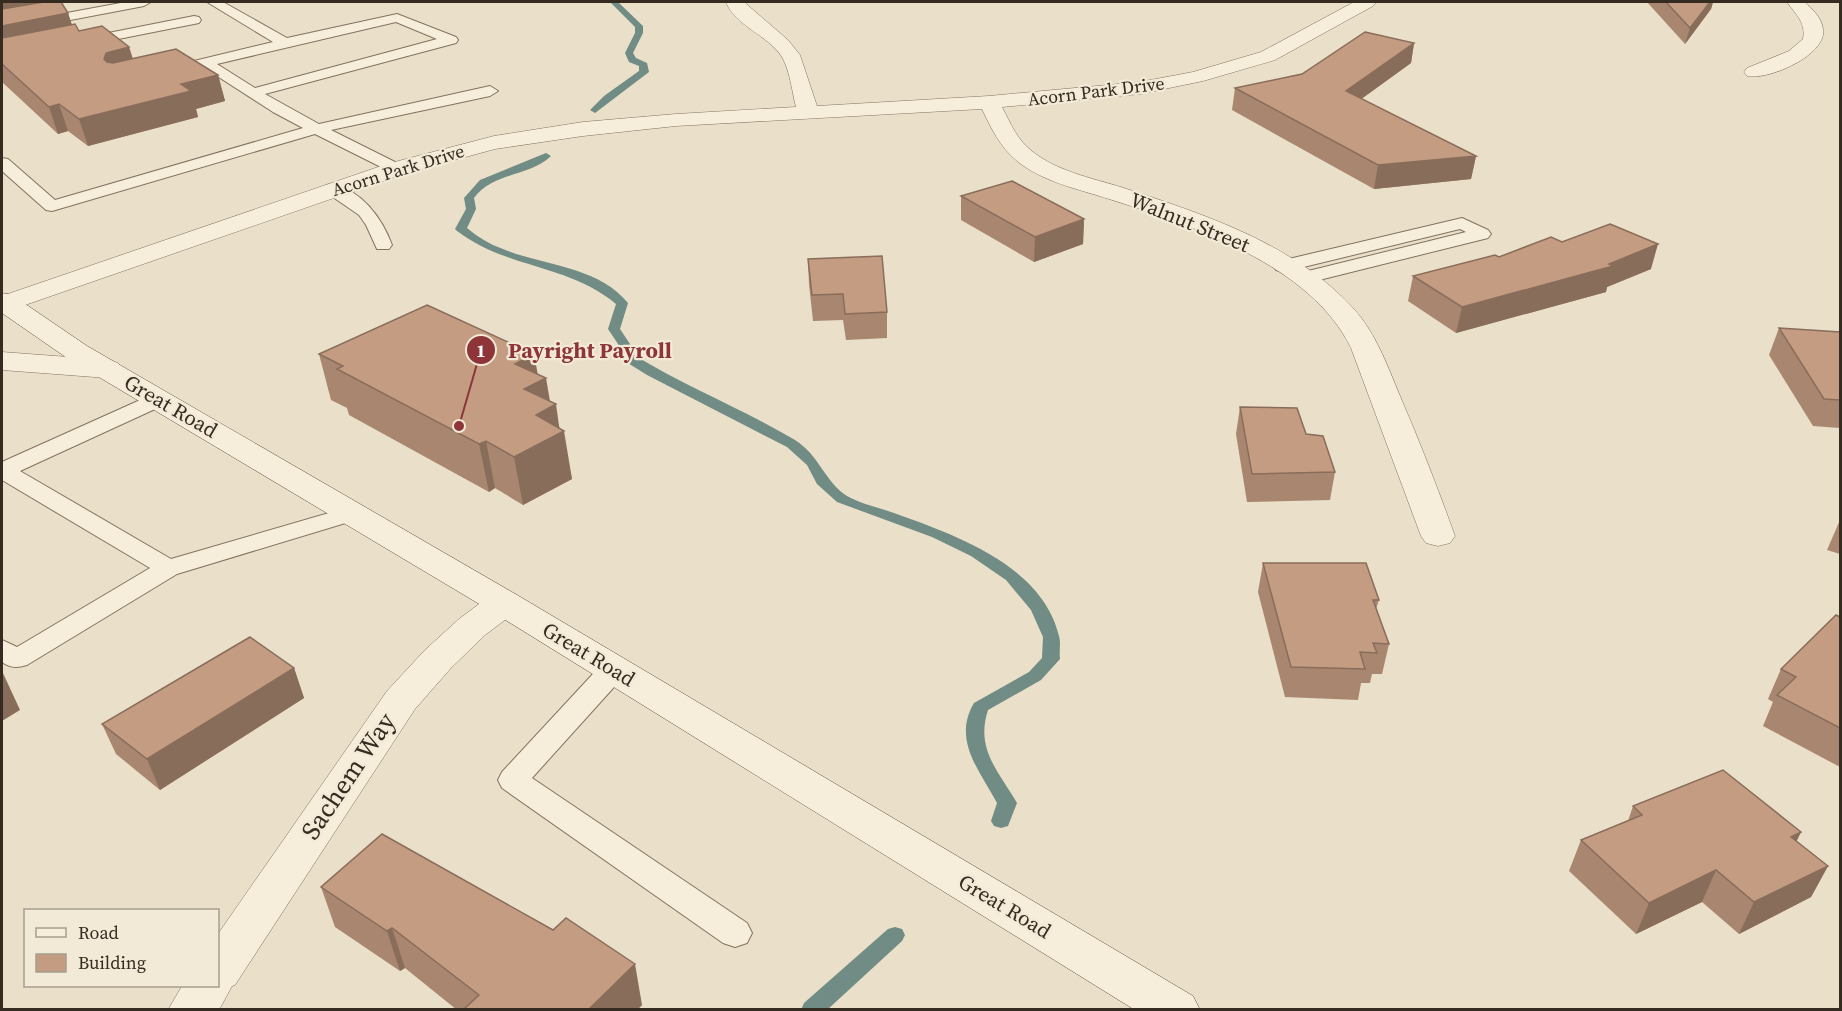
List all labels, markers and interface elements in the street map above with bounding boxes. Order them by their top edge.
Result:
street label: Acorn Park Drive [1026,70,1166,112]
street label: Acorn Park Drive [329,138,467,202]
street label: Walnut Street [1126,185,1254,259]
callout: Payright Payroll [466,330,684,370]
text: Payright Payroll [508,335,672,365]
text: 1 [476,338,486,363]
street label: Great Road [119,368,223,444]
street label: Great Road [537,615,641,693]
street label: Sachem Way [292,705,404,847]
street label: Great Road [953,867,1057,945]
legend [24,909,219,987]
text: Road [78,920,119,945]
text: Building [78,950,146,975]

